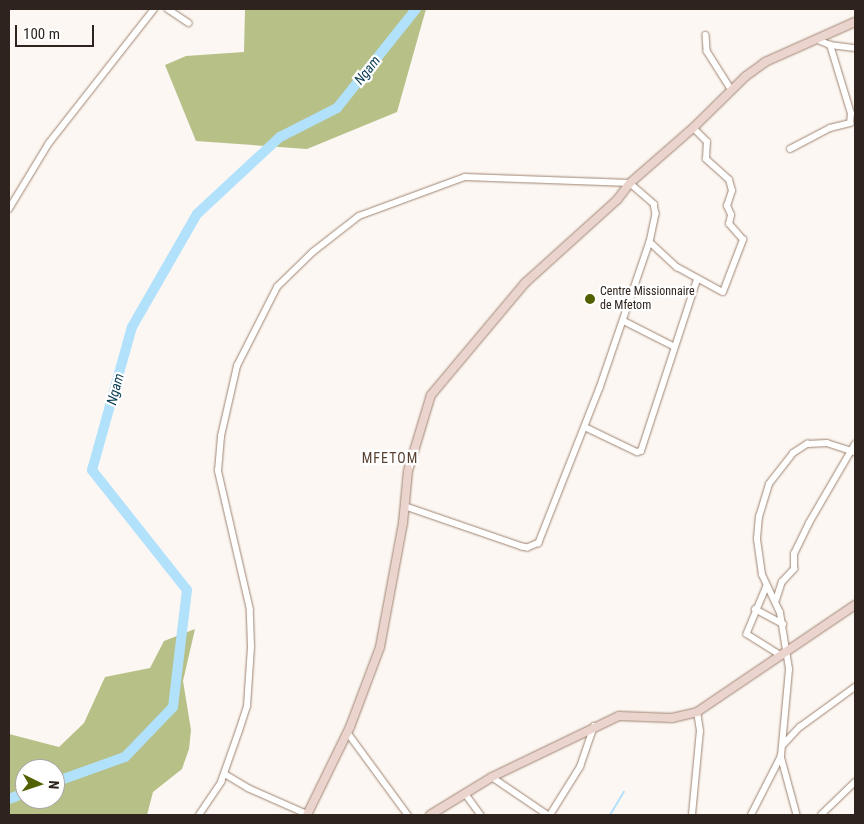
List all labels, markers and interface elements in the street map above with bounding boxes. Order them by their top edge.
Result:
scale bar [18,15,96,47]
text: 100 m [23,25,60,43]
water label: Ngam [351,52,383,88]
place label: Centre Missionnaire de Mfetom [600,285,695,313]
marker: Centre Missionnaire de Mfetom [584,293,596,305]
water label: Ngam [103,371,127,407]
district label: MFETOM [361,450,419,466]
north arrow [15,759,65,809]
text: N [46,780,62,790]

